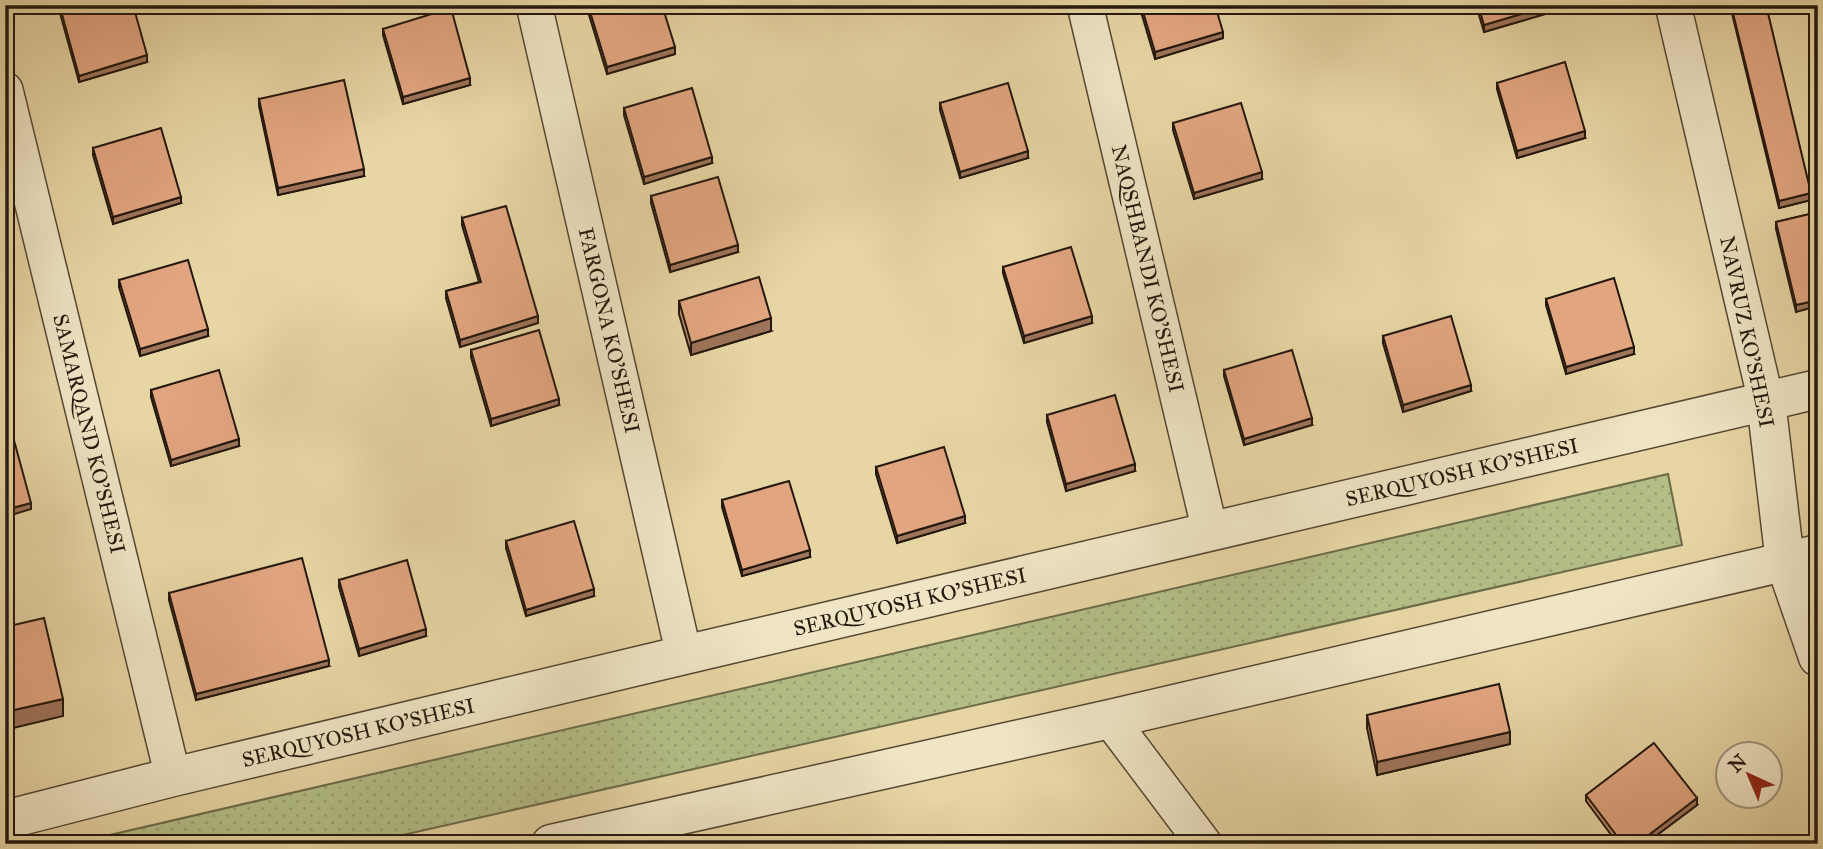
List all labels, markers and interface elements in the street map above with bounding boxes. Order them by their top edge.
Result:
street label: NAQSHBANDI KO'SHESI [1106,142,1190,395]
street label: FARGONA KO'SHESI [573,225,645,436]
street label: NAVRUZ KO'SHESI [1714,234,1780,430]
street label: SAMARQAND KO'SHESI [47,311,131,557]
street label: SERQUYOSH KO'SHESI [1343,433,1581,512]
street label: SERQUYOSH KO'SHESI [791,562,1029,642]
street label: SERQUYOSH KO'SHESI [239,692,477,773]
north arrow [1714,740,1784,810]
text: N [1724,749,1751,777]

